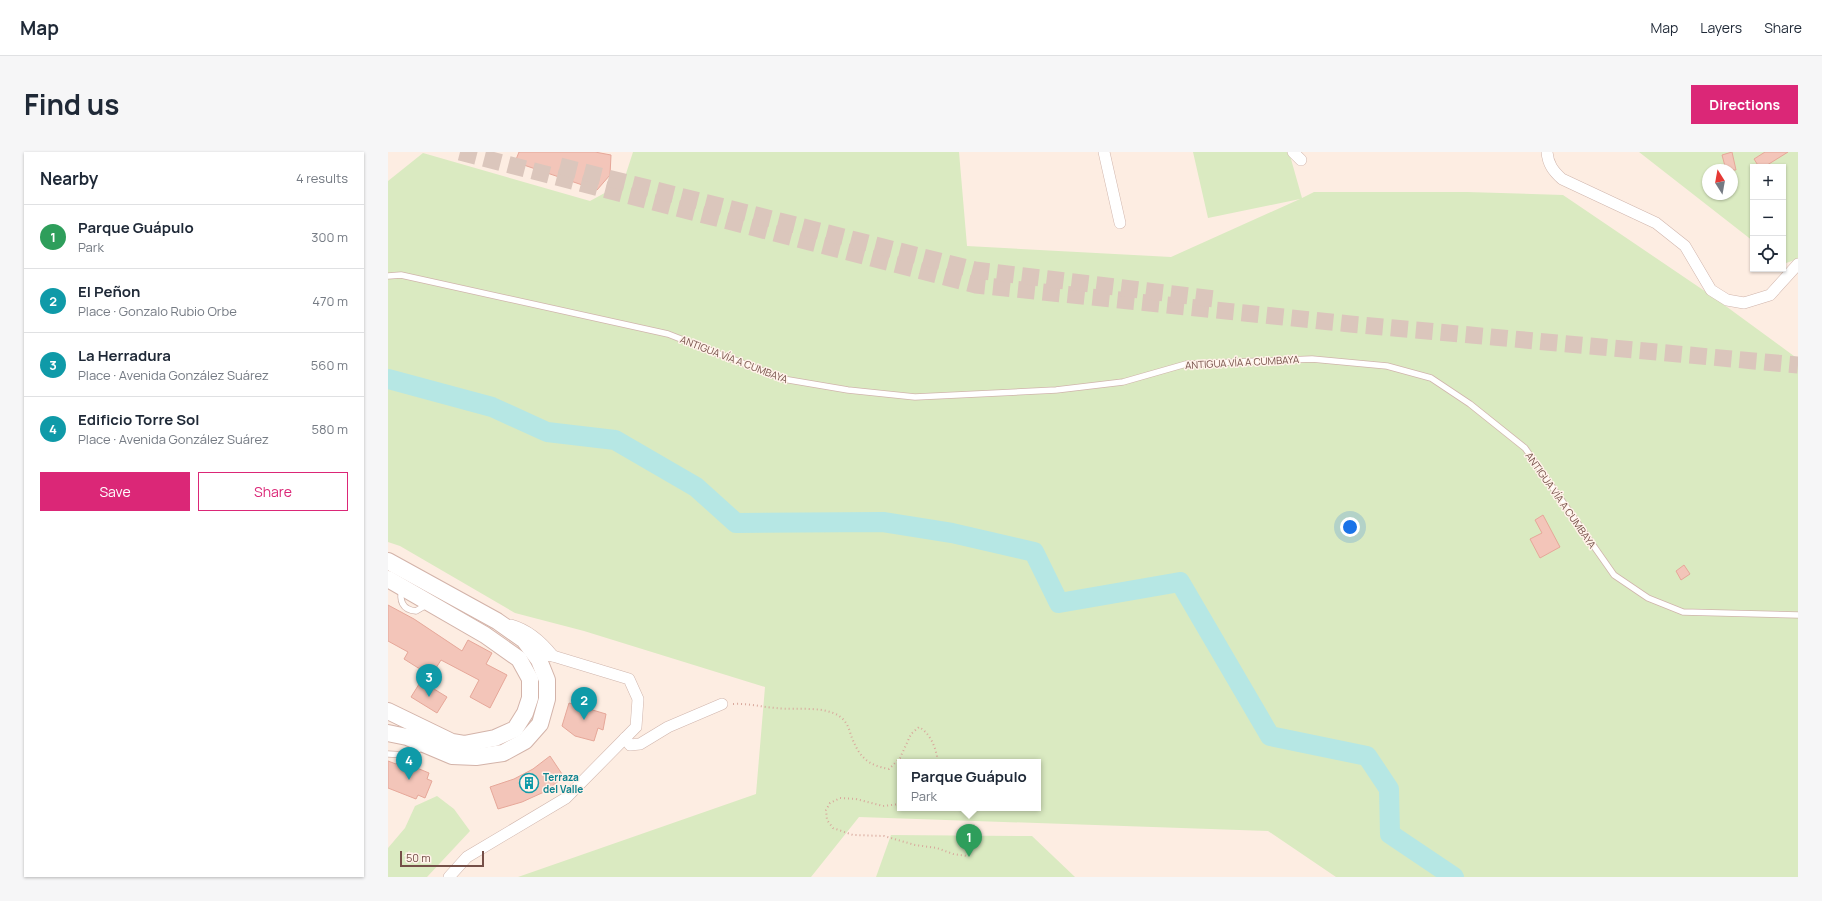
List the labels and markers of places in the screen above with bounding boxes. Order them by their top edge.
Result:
pin: 3 [416,664,442,697]
pin: 2 [571,687,597,720]
pin: 4 [396,747,422,780]
place label: Terraza del Valle [543,770,583,796]
building icon: Terraza del Valle [518,772,540,794]
pin: 1 [956,824,982,857]

